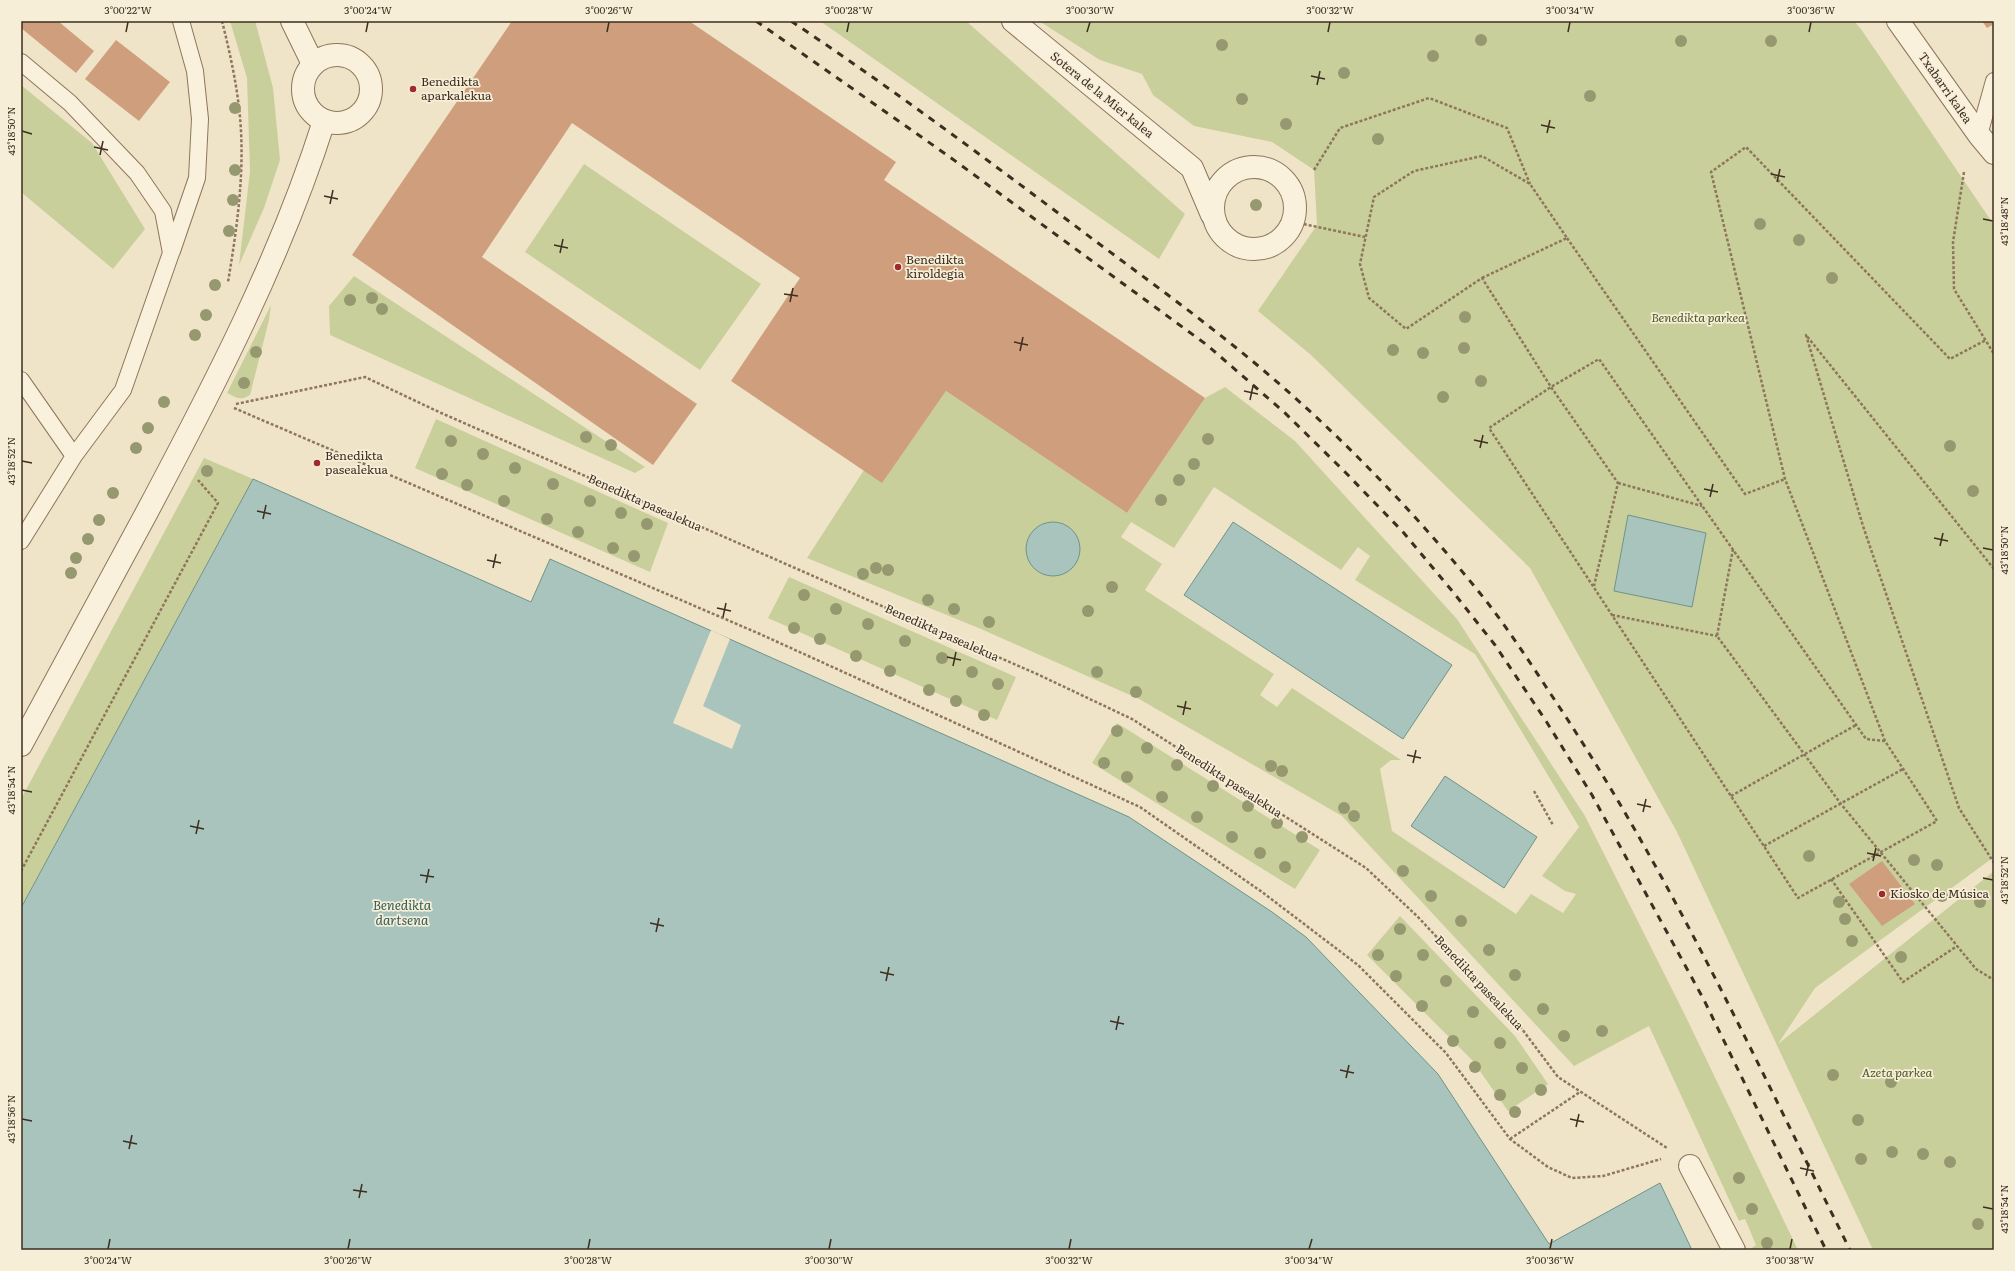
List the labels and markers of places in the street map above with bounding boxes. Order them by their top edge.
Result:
place label: Benedikta aparkalekua [421,72,492,104]
marker: Benedikta aparkalekua [408,84,418,94]
place label: Benedikta kiroldegia [906,250,965,282]
marker: Benedikta kiroldegia [893,262,903,272]
place label: Benedikta pasealekua [325,446,389,478]
marker: Benedikta pasealekua [312,458,322,468]
place label: Kiosko de Música [1890,884,1989,902]
marker: Kiosko de Música [1877,889,1887,899]

